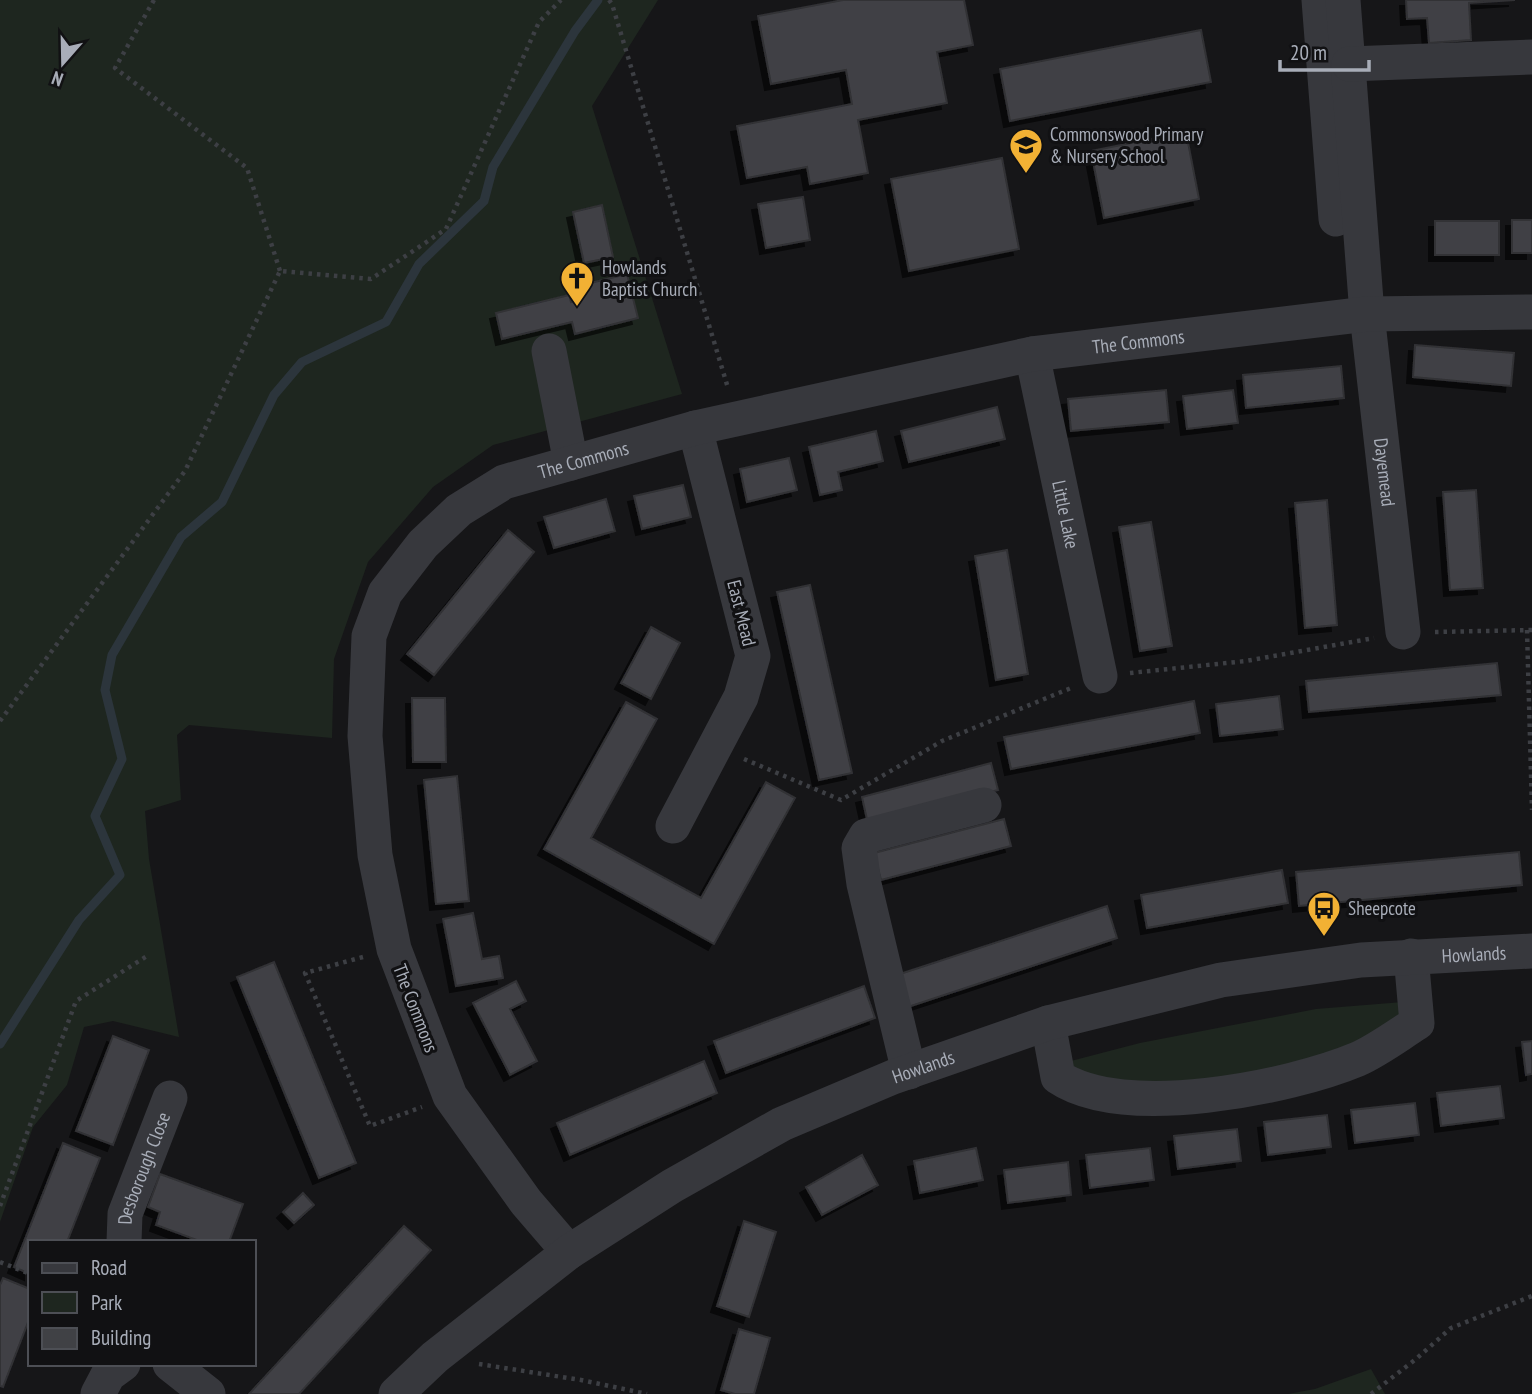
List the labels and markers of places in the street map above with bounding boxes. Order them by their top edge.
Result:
place label: Commonswood Primary & Nursery School [1050,122,1204,168]
school or university icon: Commonswood Primary & Nursery School [1007,126,1045,175]
place label: Howlands Baptist Church [602,255,697,301]
church icon: Howlands Baptist Church [558,259,596,308]
bus stop icon: Sheepcote [1305,889,1343,938]
place label: Sheepcote [1348,896,1416,920]

